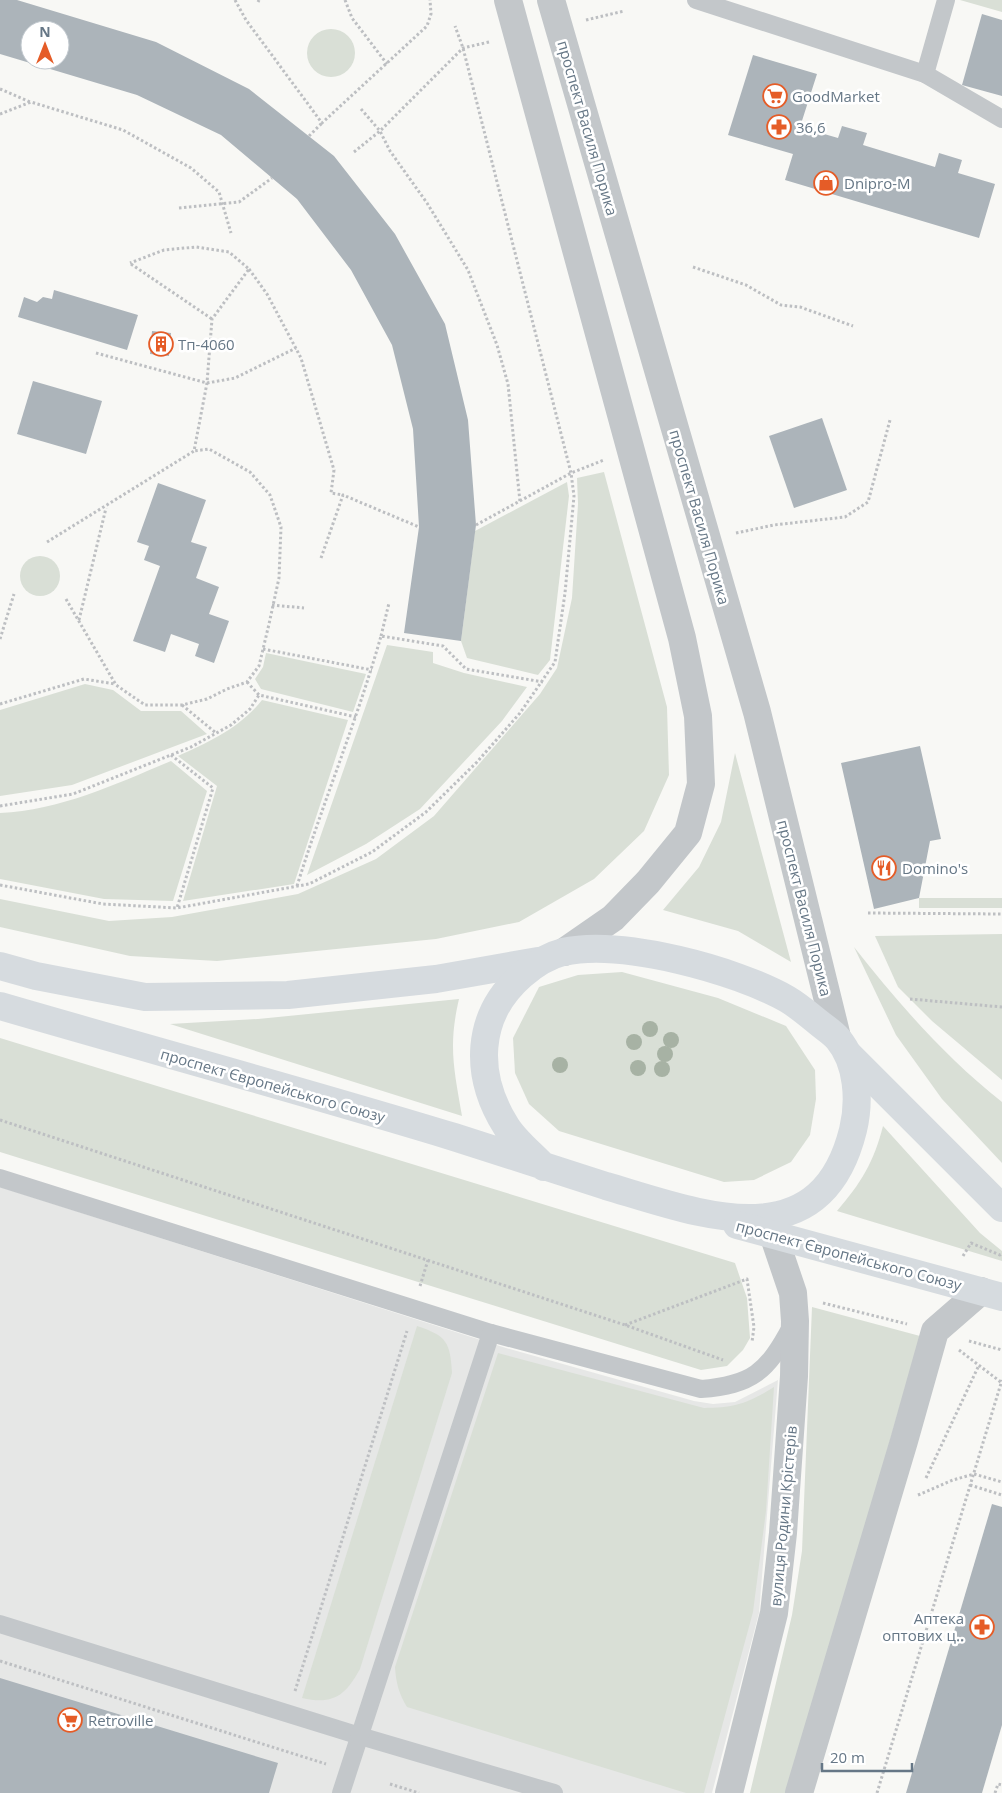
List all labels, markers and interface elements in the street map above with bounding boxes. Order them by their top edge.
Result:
north arrow [20,20,70,70]
text: N [39,22,51,41]
street label: проспект Василя Порика [553,38,623,218]
supermarket icon: GoodMarket [762,83,788,109]
place label: GoodMarket [792,86,880,106]
pharmacy icon: 36,6 [766,114,792,140]
place label: 36,6 [796,117,826,137]
shop icon: Dnipro-M [813,170,839,196]
place label: Dnipro-M [844,173,911,193]
building icon: Тп-4060 [148,331,174,357]
place label: Тп-4060 [178,334,235,354]
street label: проспект Василя Порика [665,427,735,607]
street label: проспект Василя Порика [773,818,837,998]
restaurant icon: Domino's [871,855,897,881]
place label: Domino's [902,858,968,878]
street label: проспект Європейського Союзу [158,1043,388,1127]
street label: проспект Європейського Союзу [734,1215,964,1295]
street label: вулиця Родини Крістерів [765,1425,801,1607]
place label: Аптека оптових ц‥ [882,1608,964,1645]
pharmacy icon: Аптека оптових ц‥ [969,1614,995,1640]
supermarket icon: Retroville [57,1707,83,1733]
place label: Retroville [88,1710,153,1730]
scale bar [822,1740,912,1772]
text: 20 m [830,1747,865,1767]

